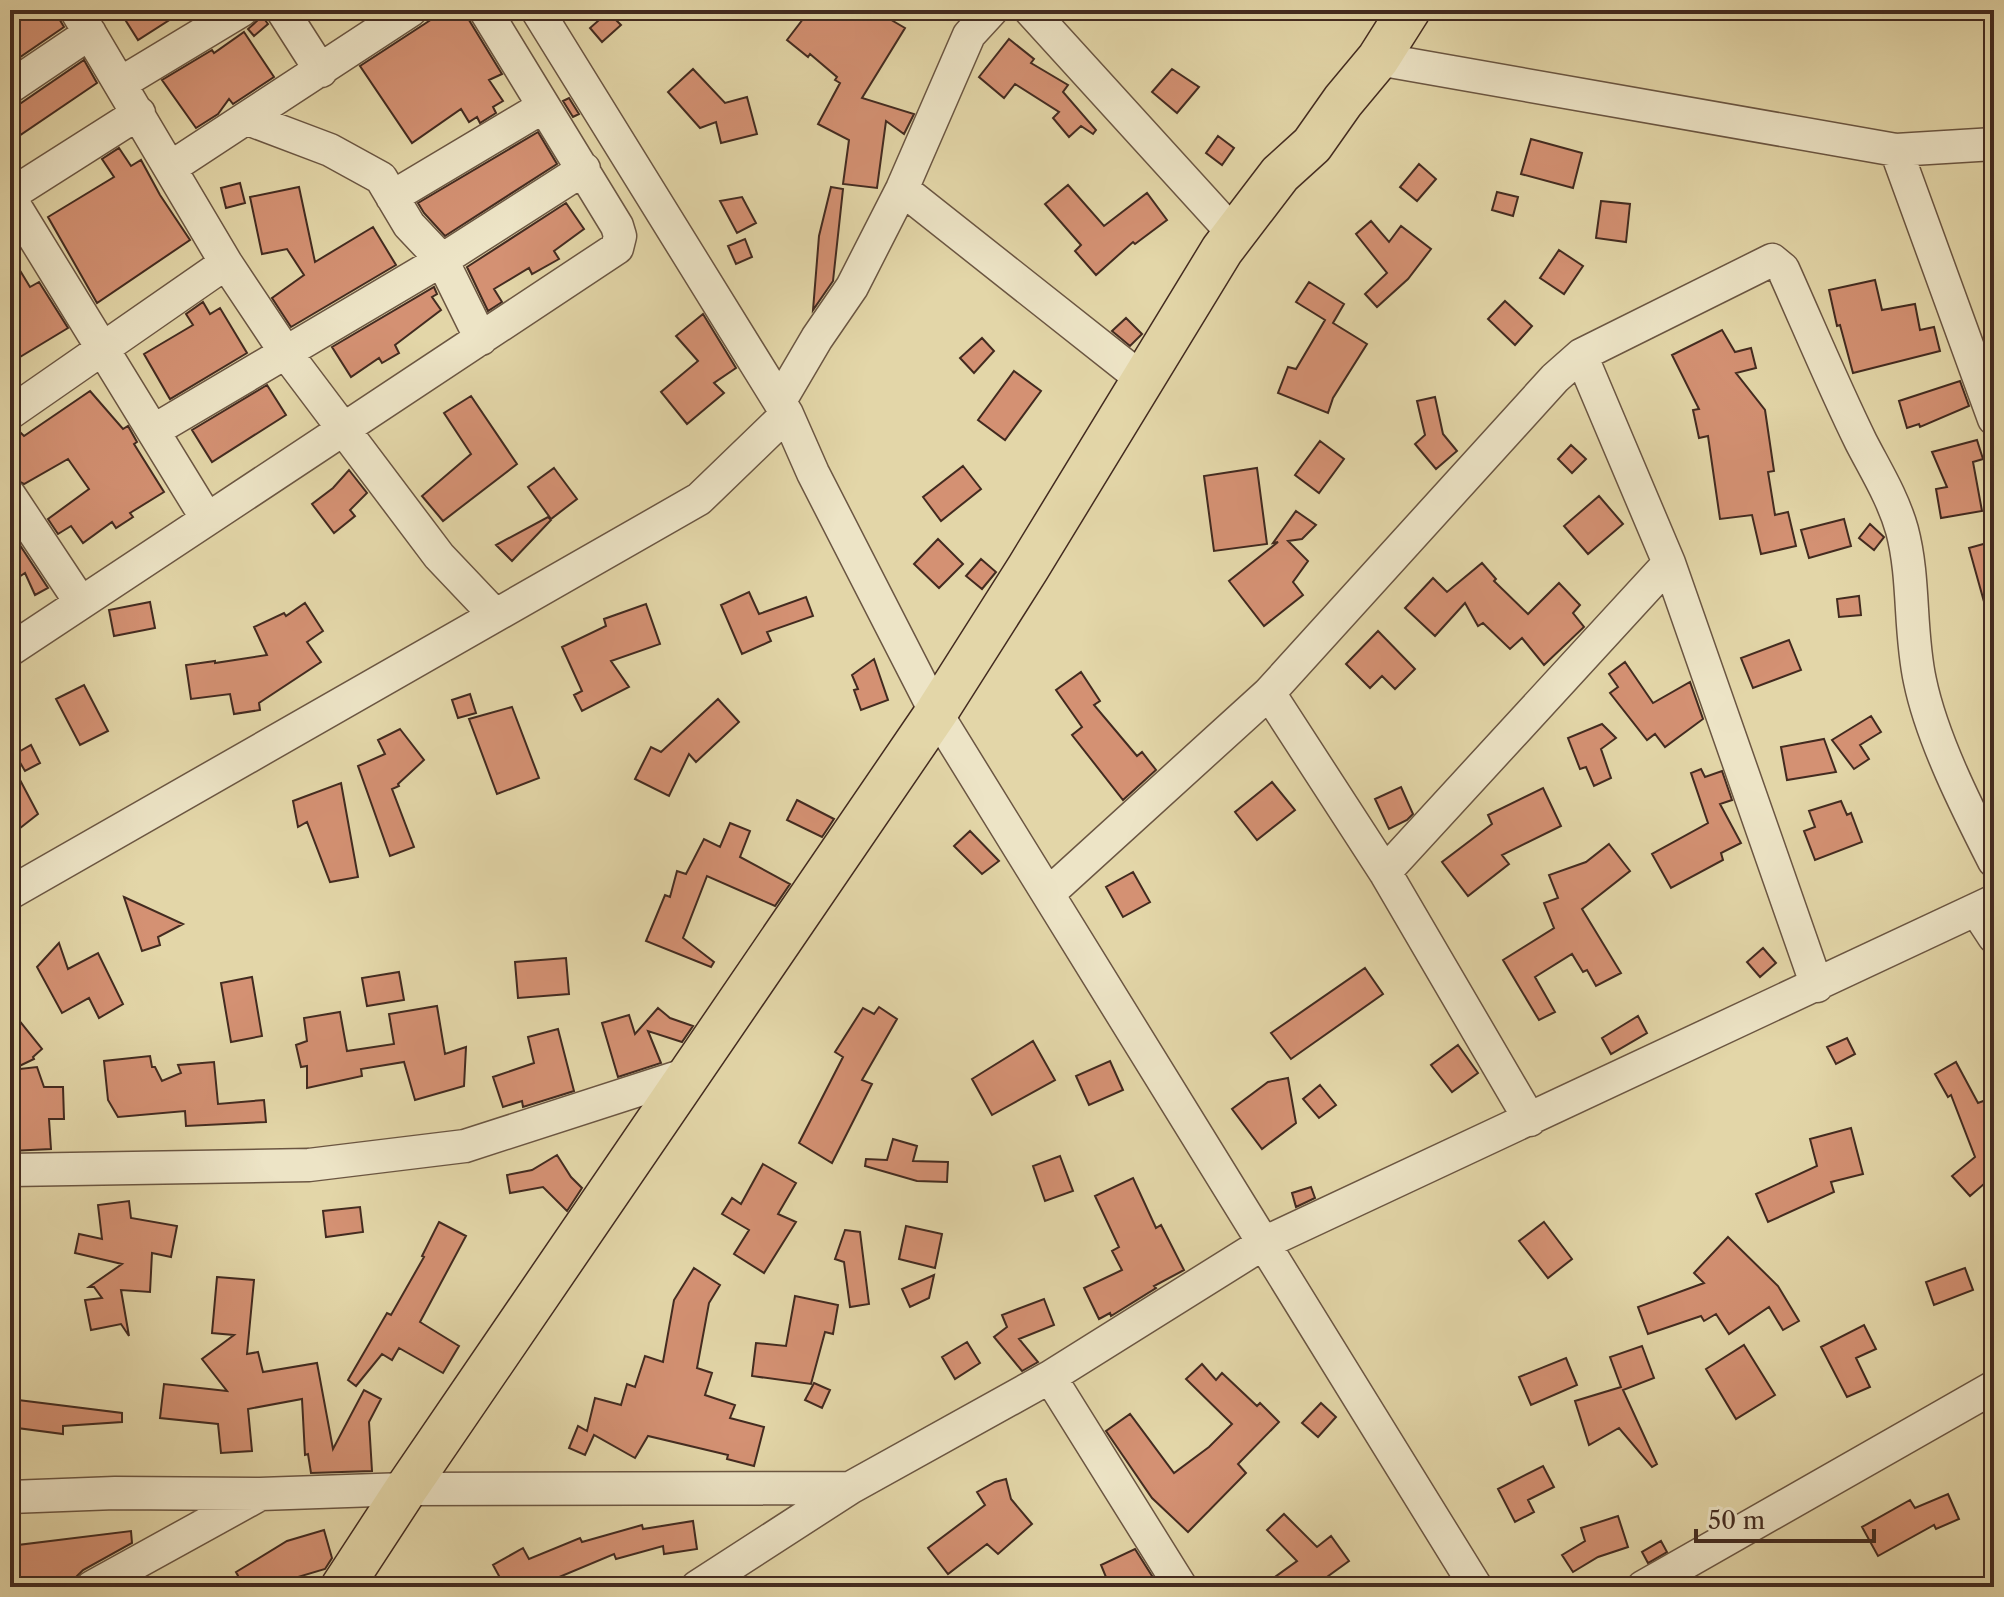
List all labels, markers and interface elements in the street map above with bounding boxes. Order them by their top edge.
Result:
scale bar [1696,1493,1874,1543]
text: 50 m [1708,1506,1765,1535]

